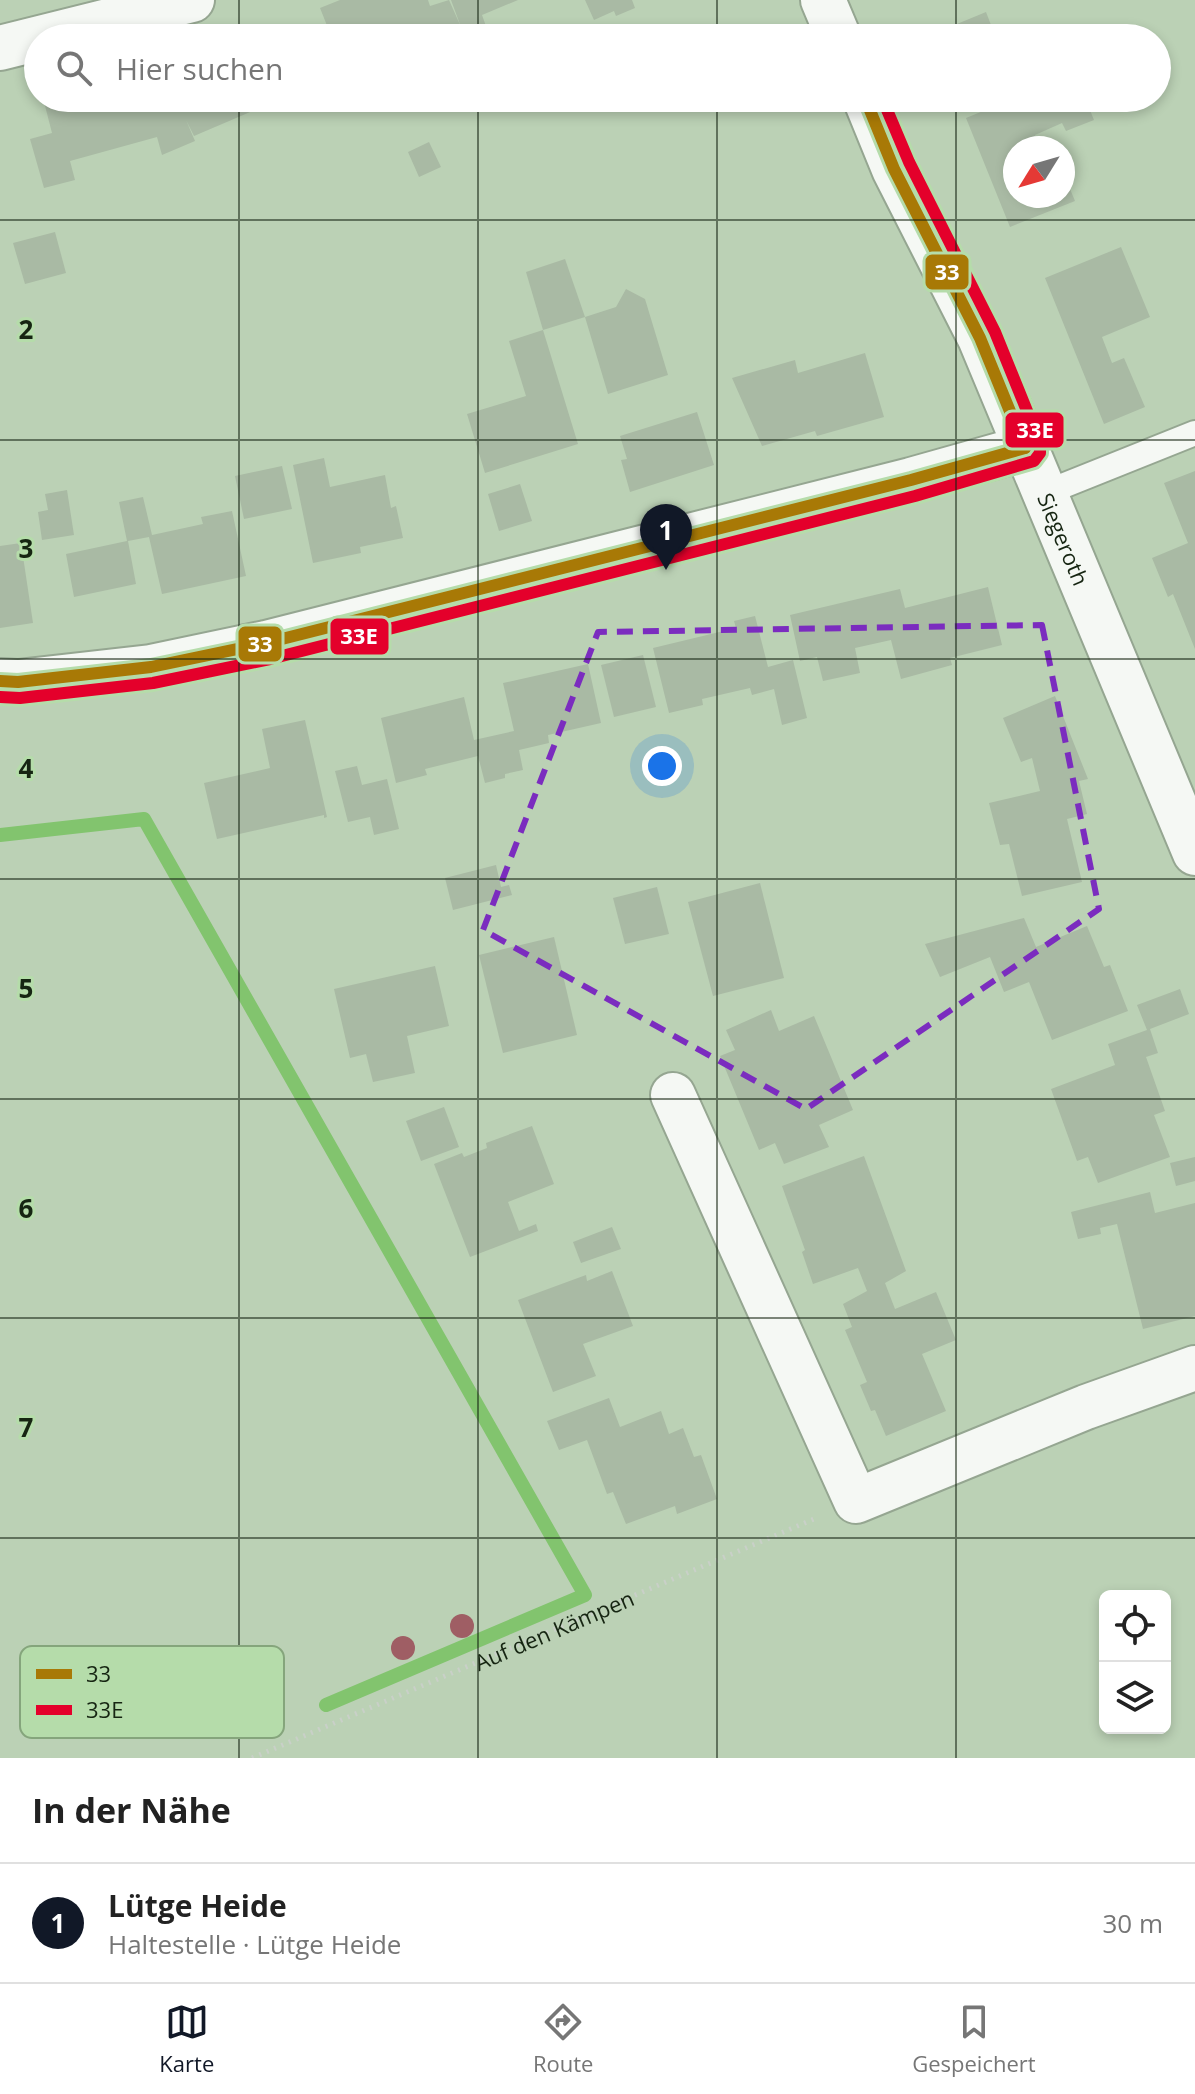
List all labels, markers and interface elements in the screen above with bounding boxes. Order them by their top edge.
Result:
search box [24,24,1171,112]
icon: search [52,46,96,90]
text: Hier suchen [116,48,283,89]
north arrow [1003,136,1075,208]
line badge: 33 [924,253,970,291]
text: 33 [934,256,960,286]
text: 2 [19,311,34,347]
line badge: 33E [1004,411,1065,449]
text: 33E [1016,414,1054,444]
street label: Siegeroth [1031,488,1097,590]
pin: 1 [640,504,692,570]
text: 3 [19,530,33,566]
line badge: 33E [329,617,390,656]
text: 33E [340,620,378,650]
line badge: 33 [237,625,283,663]
text: 33 [247,628,273,658]
your location [642,746,682,786]
text: 4 [19,750,34,786]
text: 5 [19,970,33,1006]
text: 6 [19,1190,34,1226]
text: 7 [19,1409,34,1445]
street label: Auf den Kämpen [469,1582,638,1677]
map controls [1099,1590,1171,1734]
button: locate [1099,1590,1171,1662]
legend [20,1646,284,1738]
text: 33 [86,1658,111,1688]
button: layers [1099,1662,1171,1734]
text: 33E [86,1694,123,1724]
text: In der Nähe [32,1787,231,1833]
text: Lütge Heide [108,1885,287,1926]
text: 1 [51,1905,65,1941]
text: 30 m [1102,1905,1163,1941]
text: Haltestelle · Lütge Heide [108,1926,401,1962]
tab: Karte [159,2000,214,2078]
tab: Route [533,2000,593,2078]
tab: Gespeichert [912,2000,1036,2078]

